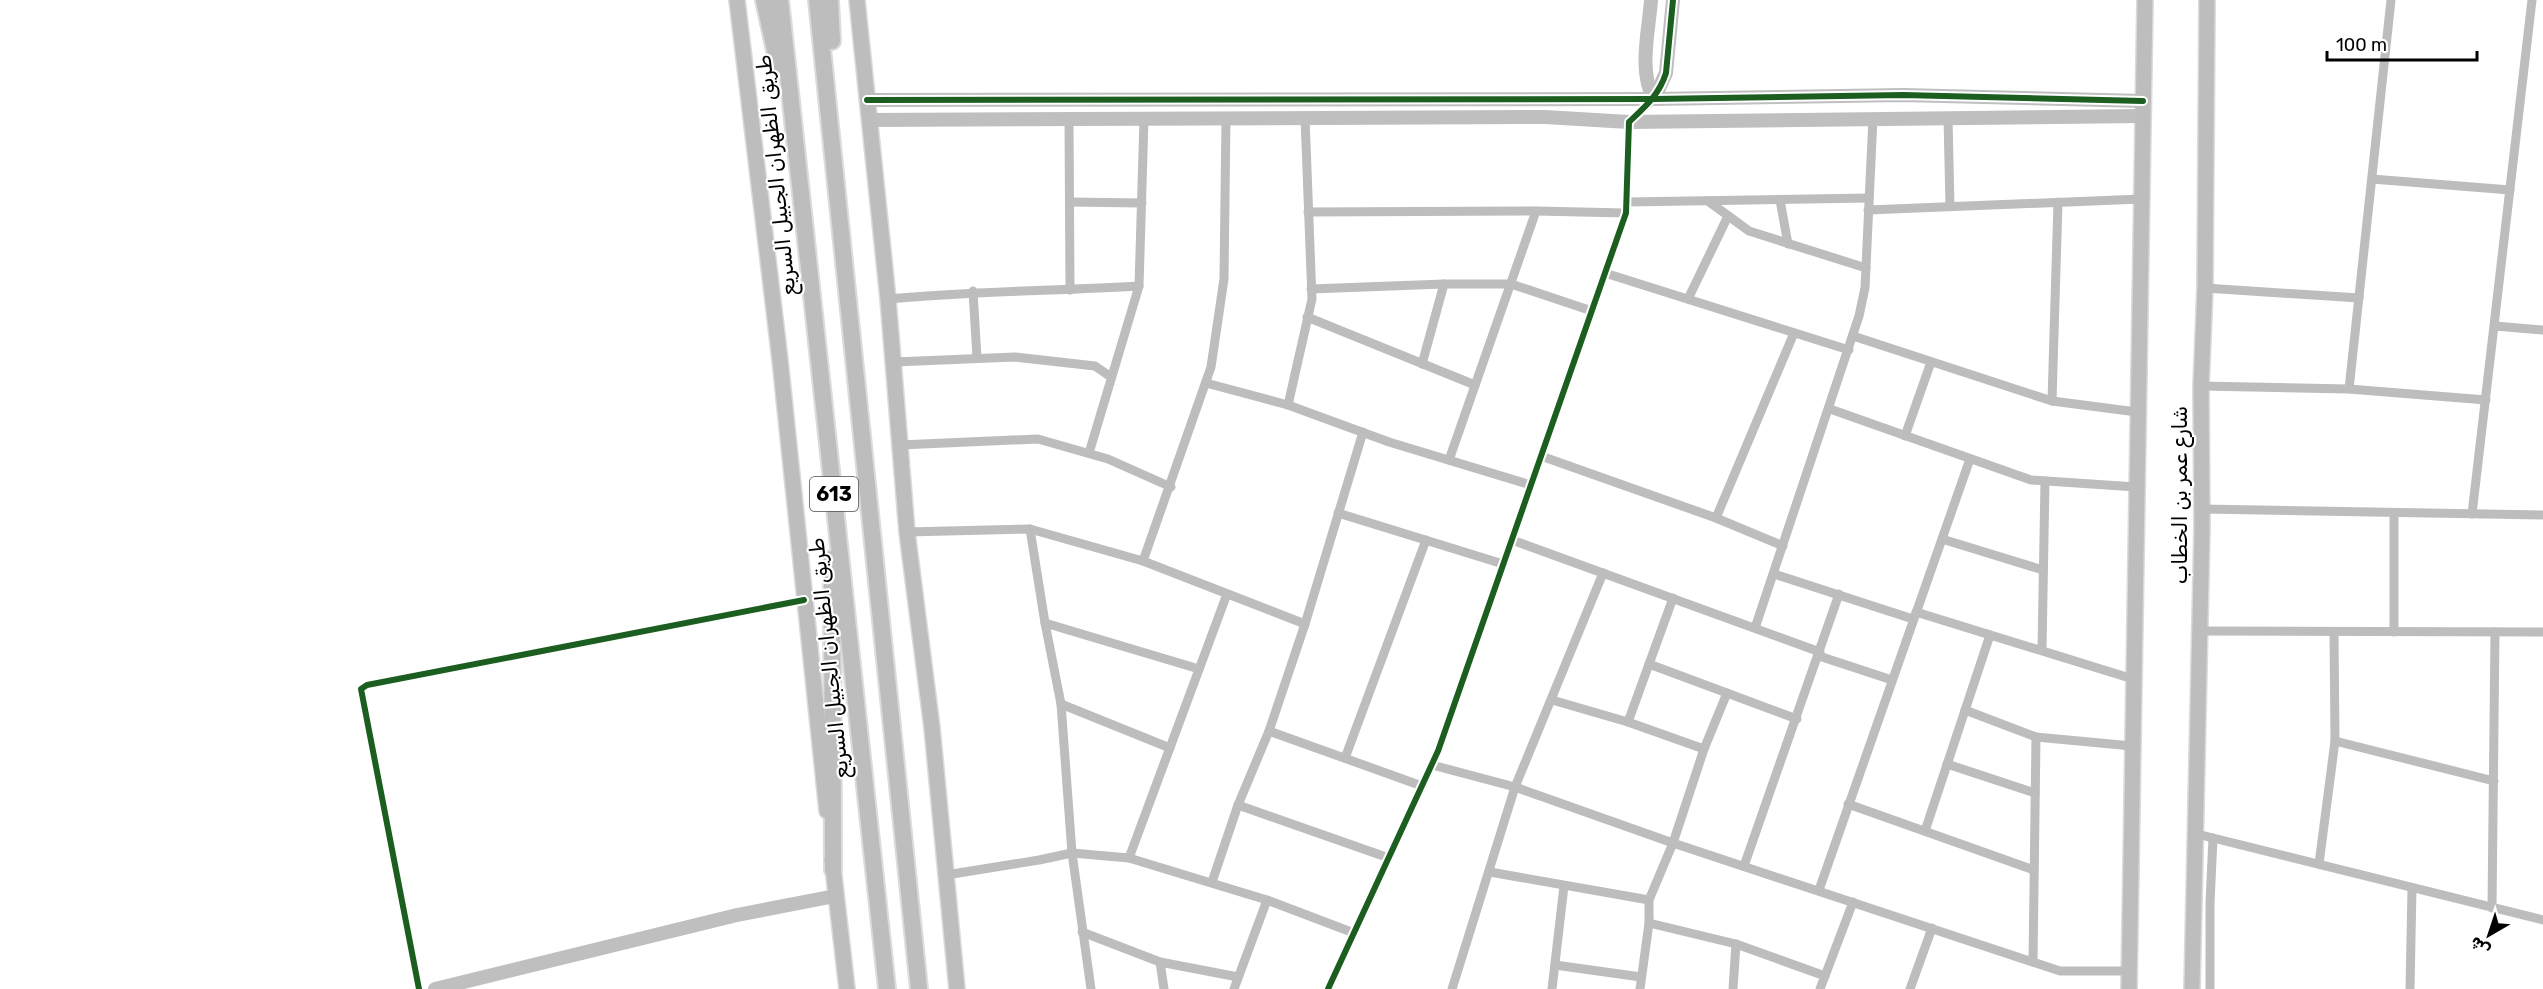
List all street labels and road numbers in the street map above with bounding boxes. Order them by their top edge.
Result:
street label: طريق الظهران الجبيل السريع [750,53,804,297]
street label: شارع عمر بن الخطاب [2167,406,2194,584]
road number: 613 [810,477,858,511]
street label: طريق الظهران الجبيل السريع [803,536,857,780]

